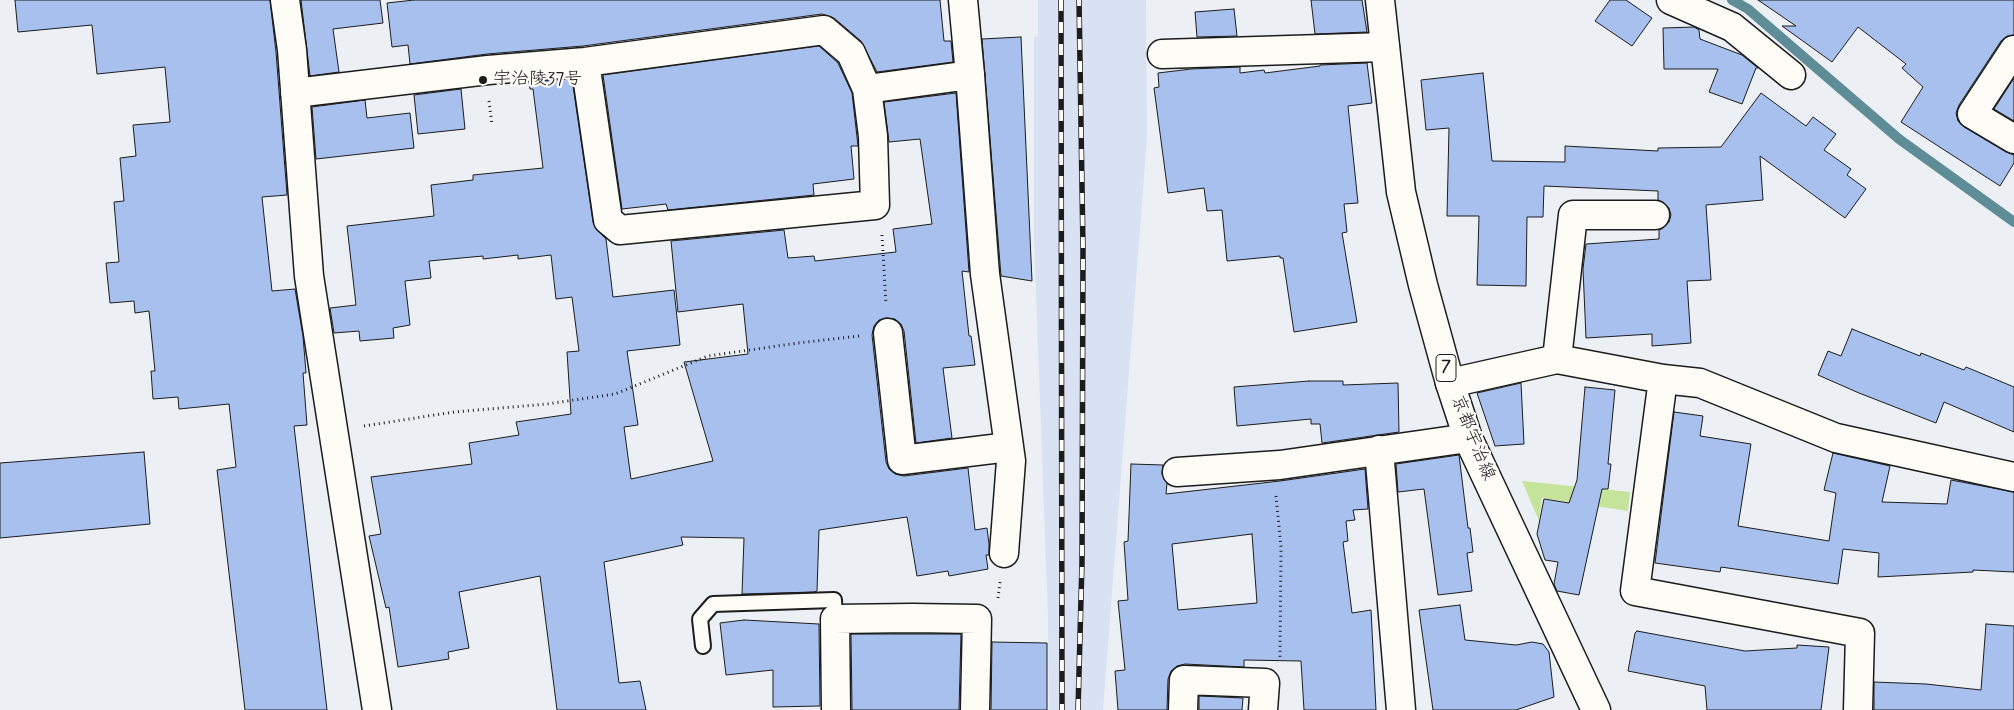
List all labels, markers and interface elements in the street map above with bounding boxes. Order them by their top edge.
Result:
place label: 宇治陵37号 [493,69,582,91]
marker: 宇治陵37号 [477,74,489,86]
road number: 7 [1436,354,1456,382]
street label: 京都宇治線 [1445,392,1499,484]

